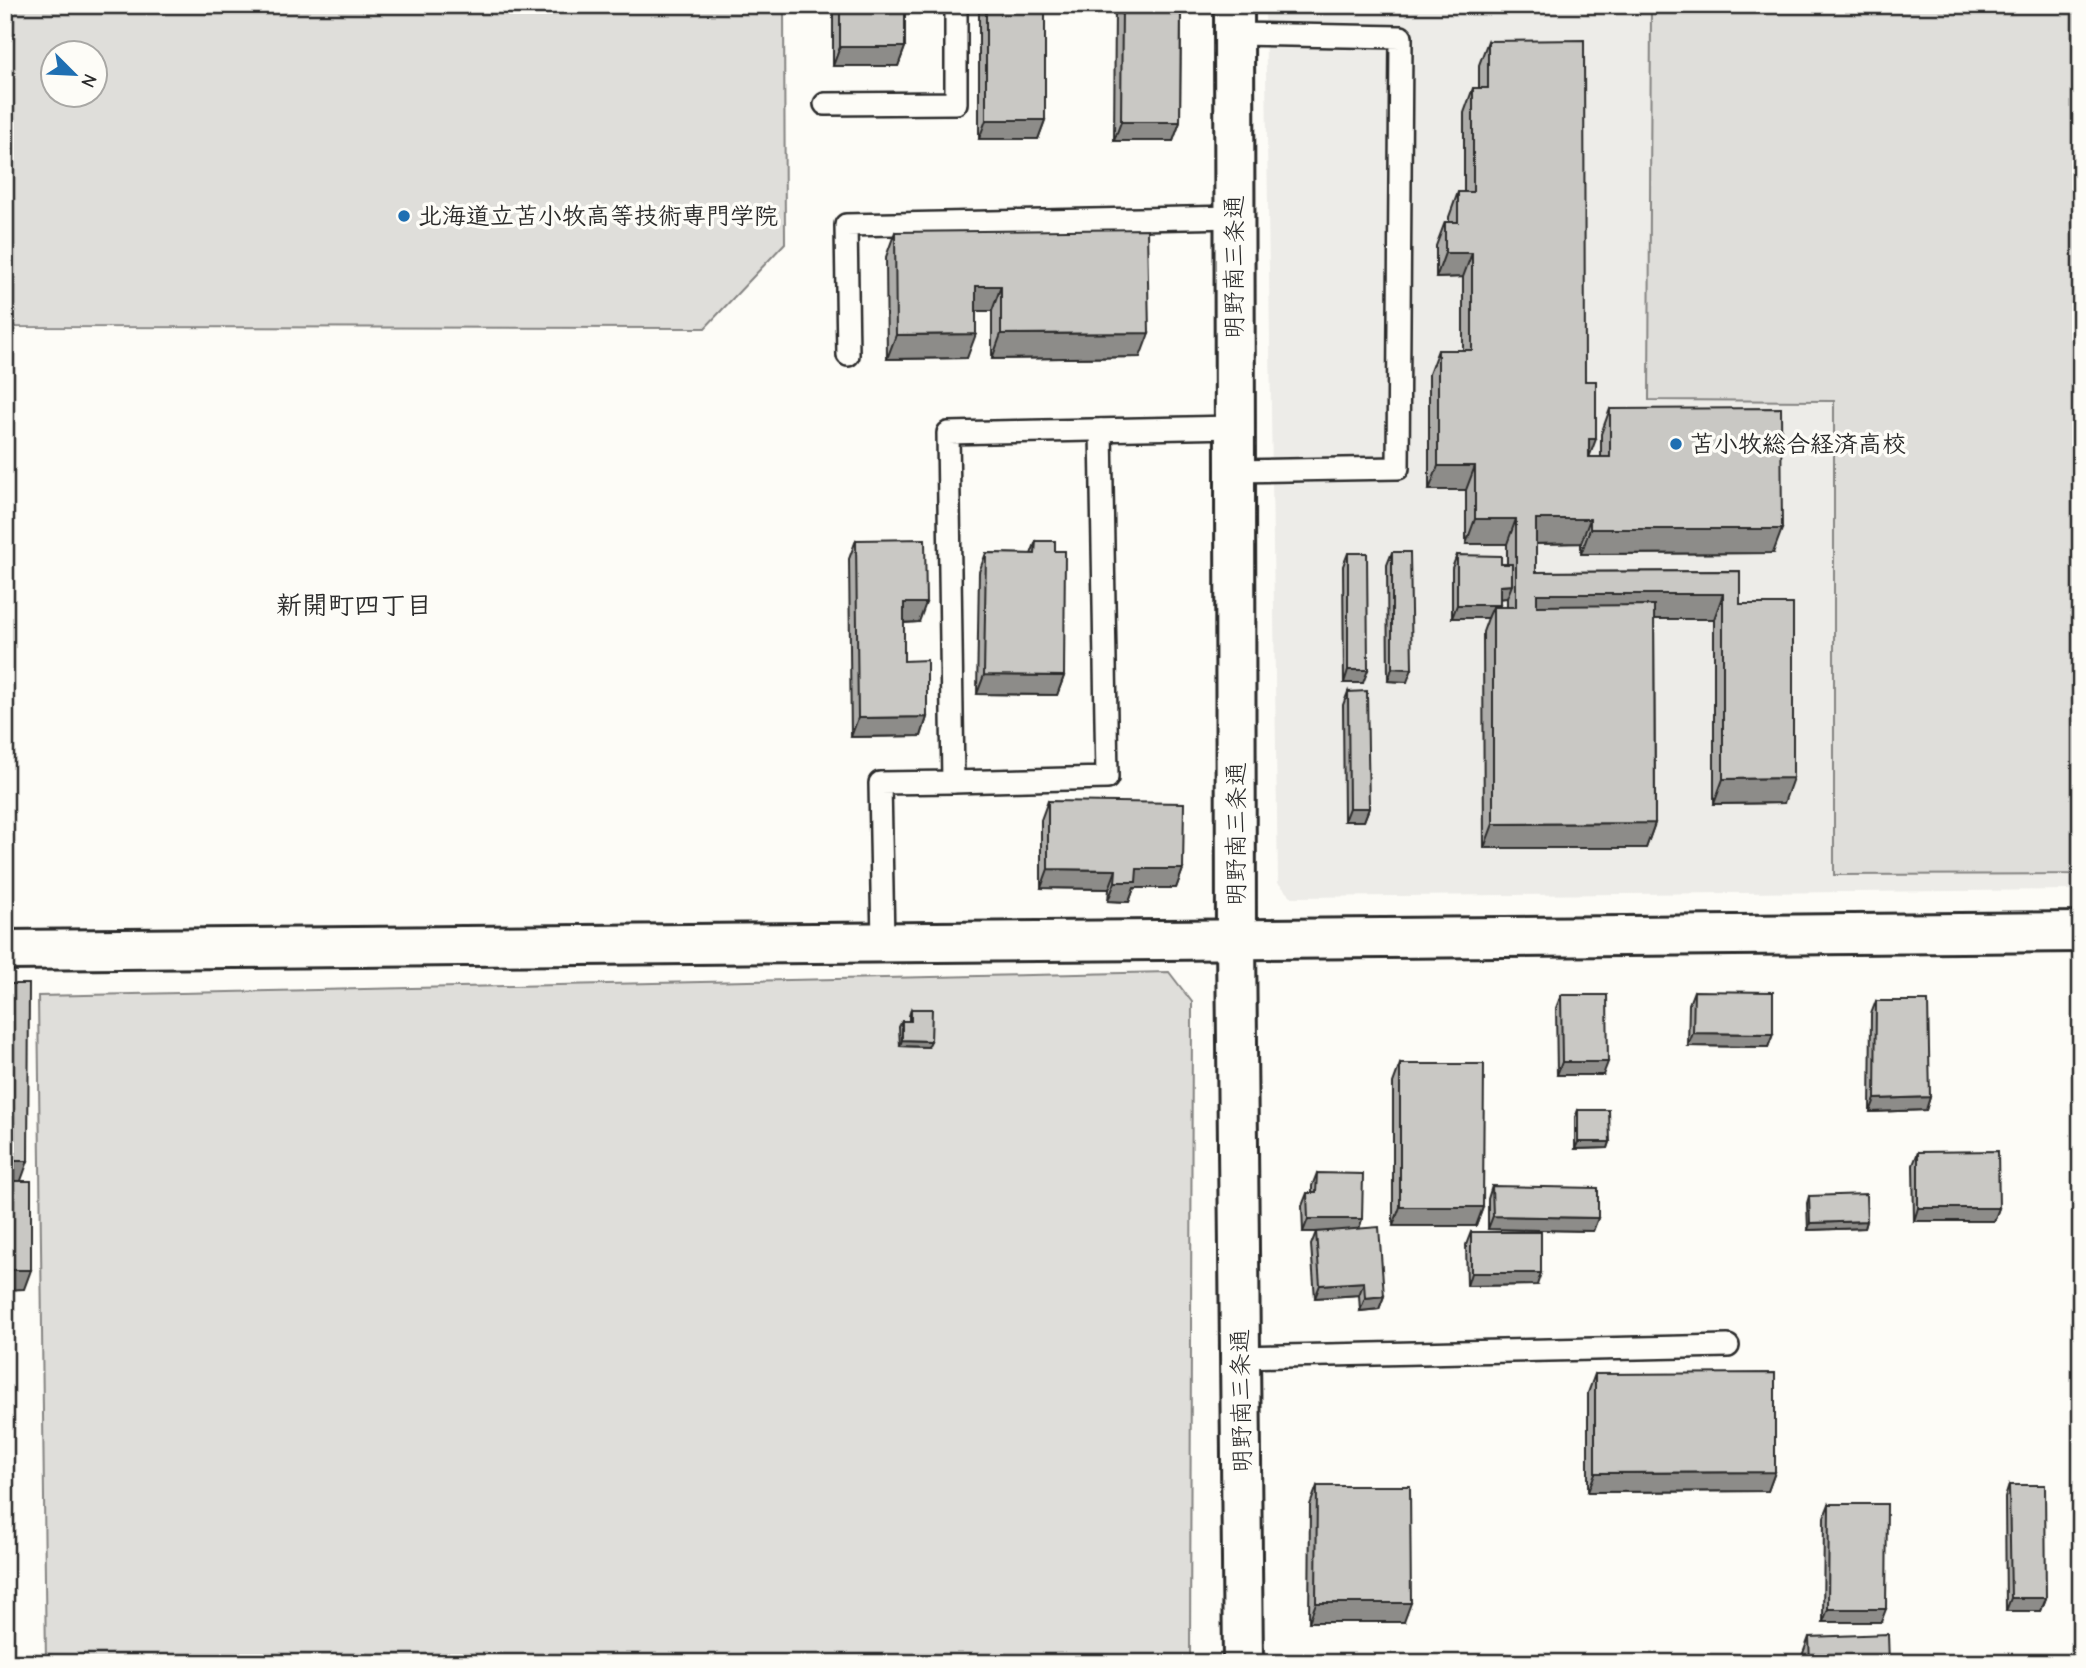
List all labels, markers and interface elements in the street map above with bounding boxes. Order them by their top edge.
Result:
north arrow [38,38,108,108]
text: N [76,70,101,91]
street label: 明野南三条通 [1220,195,1248,339]
place label: 北海道立苫小牧高等技術専門学院 [418,202,778,230]
marker: 北海道立苫小牧高等技術専門学院 [396,208,412,224]
place label: 苫小牧総合経済高校 [1690,430,1906,458]
marker: 苫小牧総合経済高校 [1668,436,1684,452]
district label: 新開町四丁目 [276,591,432,621]
street label: 明野南三条通 [1222,762,1250,906]
street label: 明野南三条通 [1226,1329,1256,1473]

